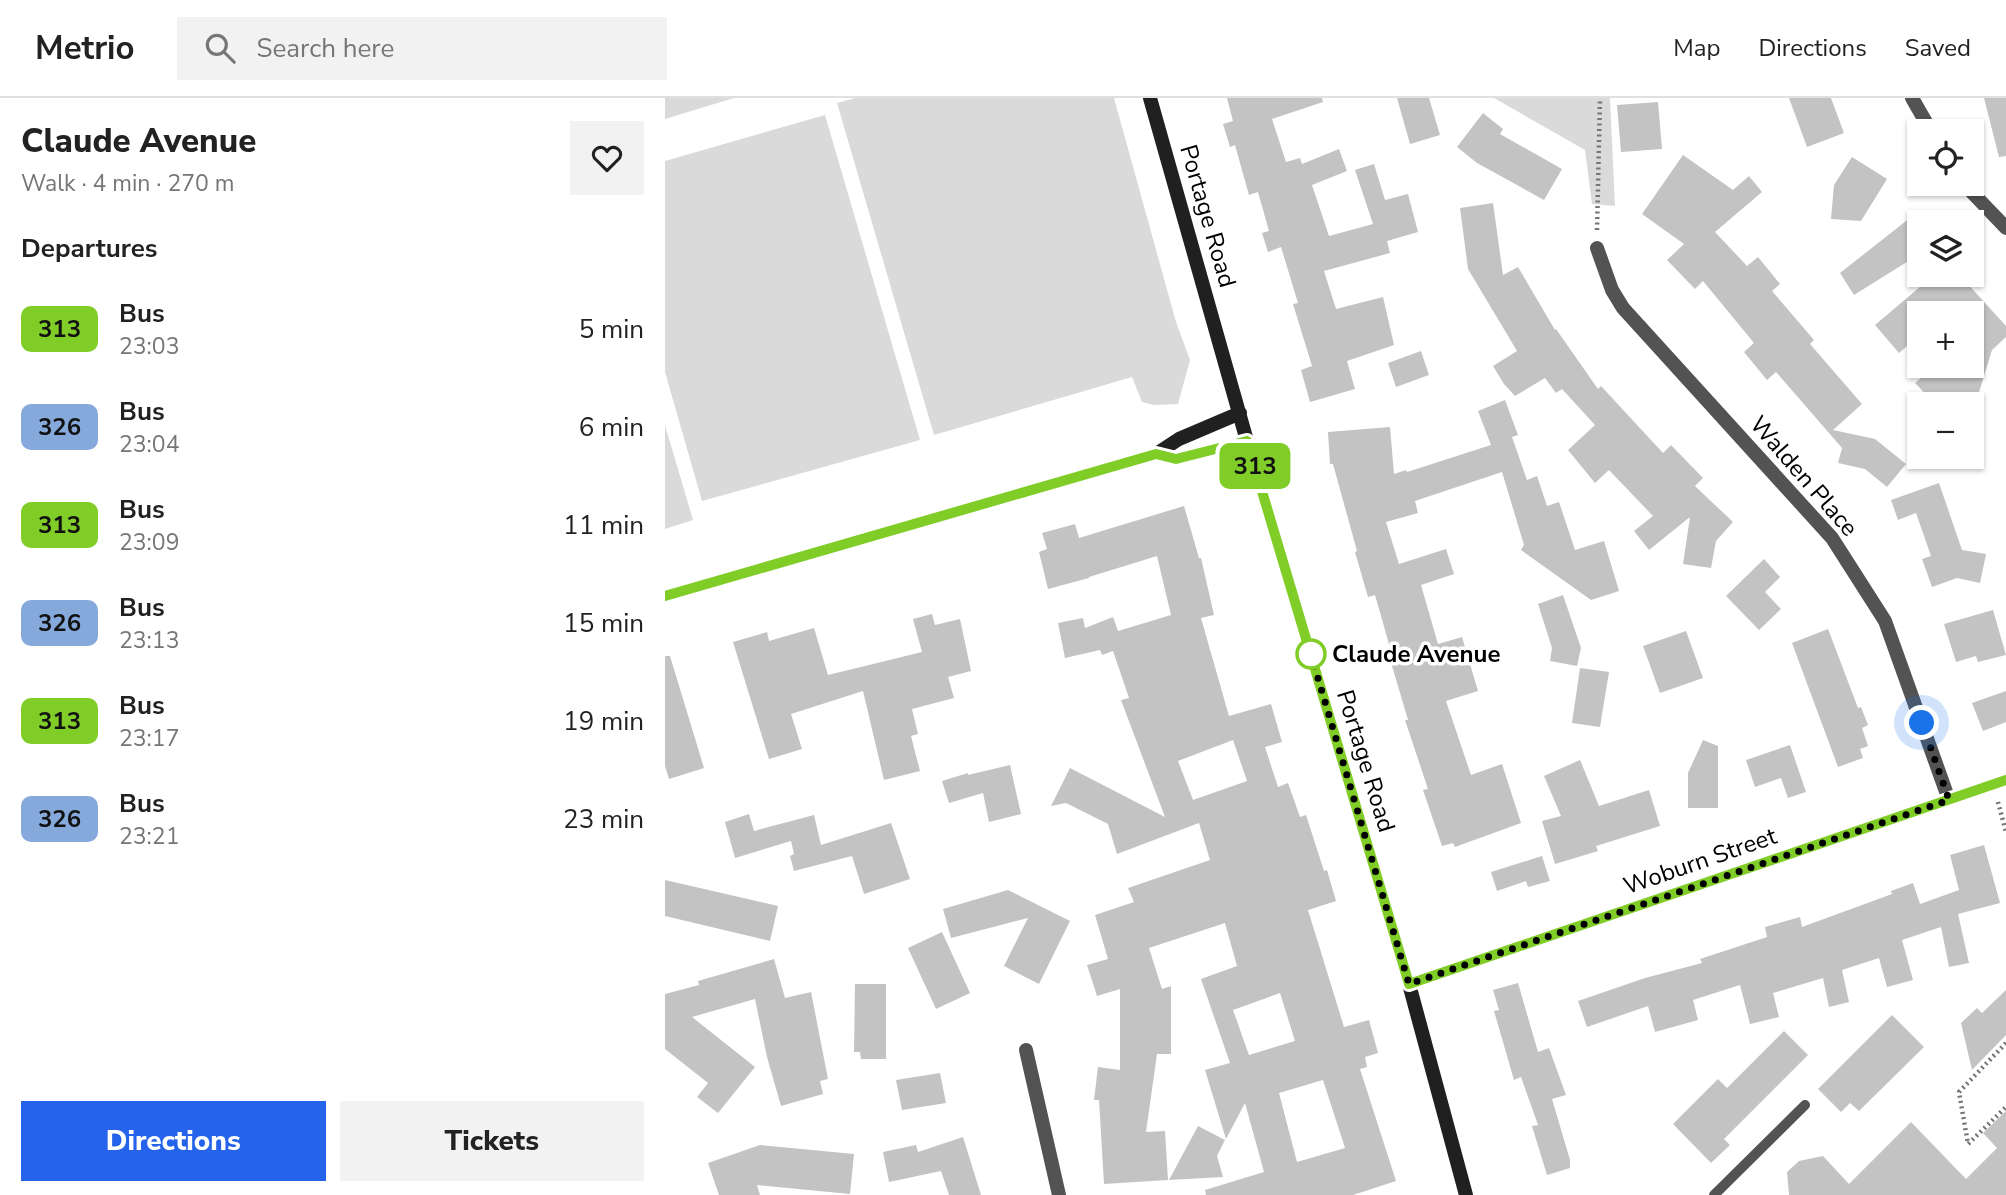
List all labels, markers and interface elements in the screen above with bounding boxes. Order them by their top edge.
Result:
search box [177,17,667,80]
text: Metrio [35,26,135,71]
icon: search [201,29,239,67]
text: Search here [257,31,394,66]
text: Map [1673,32,1720,64]
text: Directions [1758,32,1867,64]
text: Saved [1905,32,1971,64]
text: Claude Avenue [21,119,256,164]
map controls [1907,119,1984,469]
button: locate [1907,119,1984,196]
button: heart [570,121,644,195]
street label: Portage Road [1172,141,1244,291]
text: Walk · 4 min · 270 m [21,168,234,199]
button: layers [1907,210,1984,287]
text: Departures [21,231,157,266]
text: Bus [119,296,165,331]
button: + [1907,301,1984,378]
text: 5 min [579,312,644,347]
text: 313 [38,313,81,345]
text: 23:03 [119,331,179,362]
button: − [1907,392,1984,469]
text: Bus [119,394,165,429]
street label: Walden Place [1743,409,1865,543]
text: 6 min [579,410,644,445]
text: 326 [38,411,81,443]
text: 23:04 [119,429,179,460]
line badge: 313 [1215,443,1295,489]
text: 313 [1233,450,1277,482]
text: Bus [119,492,165,527]
text: 11 min [563,508,644,543]
text: 313 [38,509,81,541]
text: 23:09 [119,527,179,558]
text: Bus [119,590,165,625]
text: 15 min [563,606,644,641]
text: 326 [38,607,81,639]
text: 23:13 [119,625,179,656]
place label: Claude Avenue [1332,638,1500,670]
marker: Claude Avenue [1296,639,1326,669]
street label: Portage Road [1329,686,1403,836]
text: Bus [119,688,165,723]
text: 19 min [563,704,644,739]
text: 313 [38,705,81,737]
your location [1904,705,1939,740]
text: 23:17 [119,723,179,754]
text: Bus [119,786,165,821]
text: 23 min [563,802,644,837]
text: 326 [38,803,81,835]
street label: Woburn Street [1619,820,1781,902]
text: 23:21 [119,821,179,852]
button: Directions [21,1101,326,1181]
button: Tickets [340,1101,644,1181]

